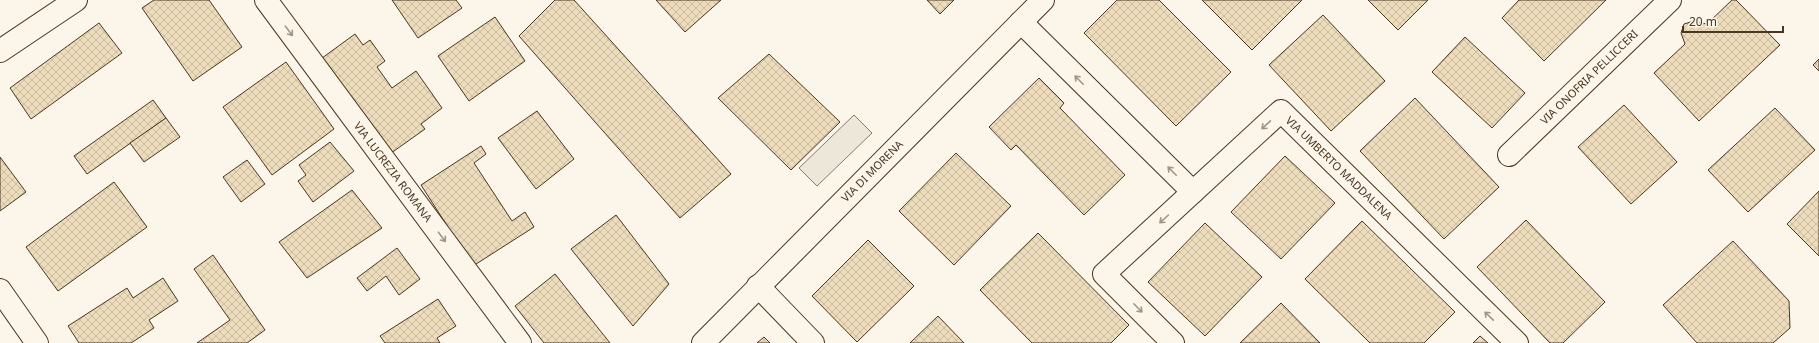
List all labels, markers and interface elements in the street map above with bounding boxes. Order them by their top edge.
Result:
scale bar [1683,8,1783,34]
text: 20 m [1689,13,1717,30]
one-way arrow [285,26,293,37]
street label: VIA ONOFRIA PELLICCERI [1537,26,1641,127]
one-way arrow [1074,75,1084,84]
street label: VIA UMBERTO MADDALENA [1283,113,1397,223]
street label: VIA LUCREZIA ROMANA [351,119,437,226]
one-way arrow [1261,120,1271,130]
street label: VIA DI MORENA [837,136,907,205]
one-way arrow [1167,166,1177,176]
one-way arrow [1159,214,1170,223]
one-way arrow [437,231,446,242]
one-way arrow [1133,303,1143,313]
one-way arrow [1484,311,1494,321]

